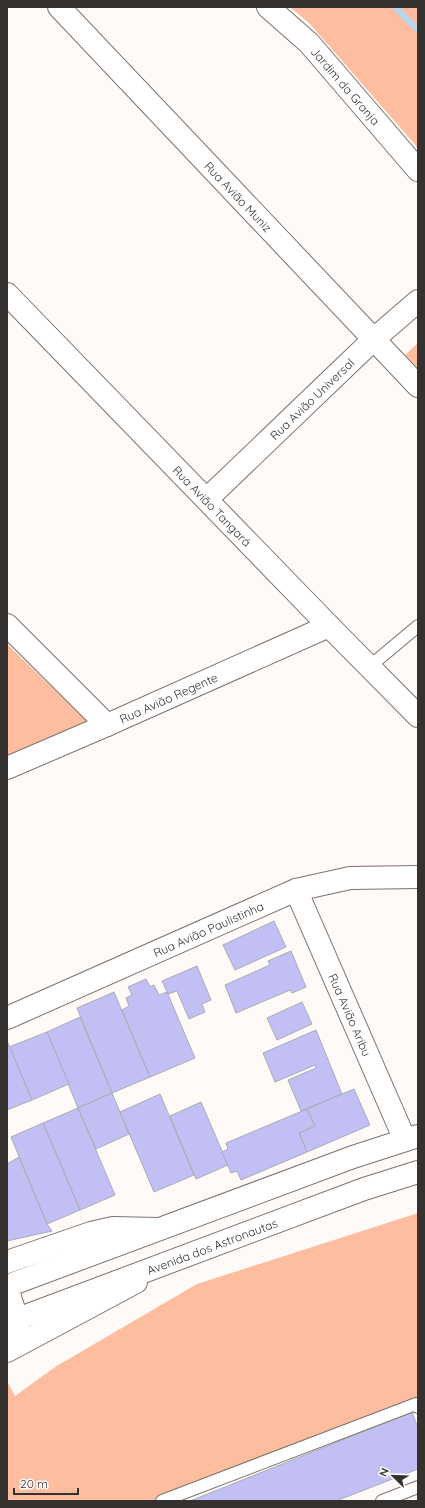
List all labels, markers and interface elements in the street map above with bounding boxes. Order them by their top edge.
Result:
street label: Jardim da Granja [308,44,383,128]
street label: Rua Avião Muniz [202,158,276,235]
street label: Rua Avião Universal [266,355,357,443]
street label: Rua Avião Tangará [170,462,255,549]
street label: Rua Avião Regente [117,669,220,726]
street label: Rua Avião Paulistinha [151,898,266,960]
street label: Rua Avião Aribu [326,971,375,1058]
street label: Avenida dos Astronautas [145,1215,280,1277]
north arrow [373,1456,413,1496]
text: N [376,1466,392,1479]
scale bar [14,1470,78,1496]
text: 20 m [20,1476,48,1491]

